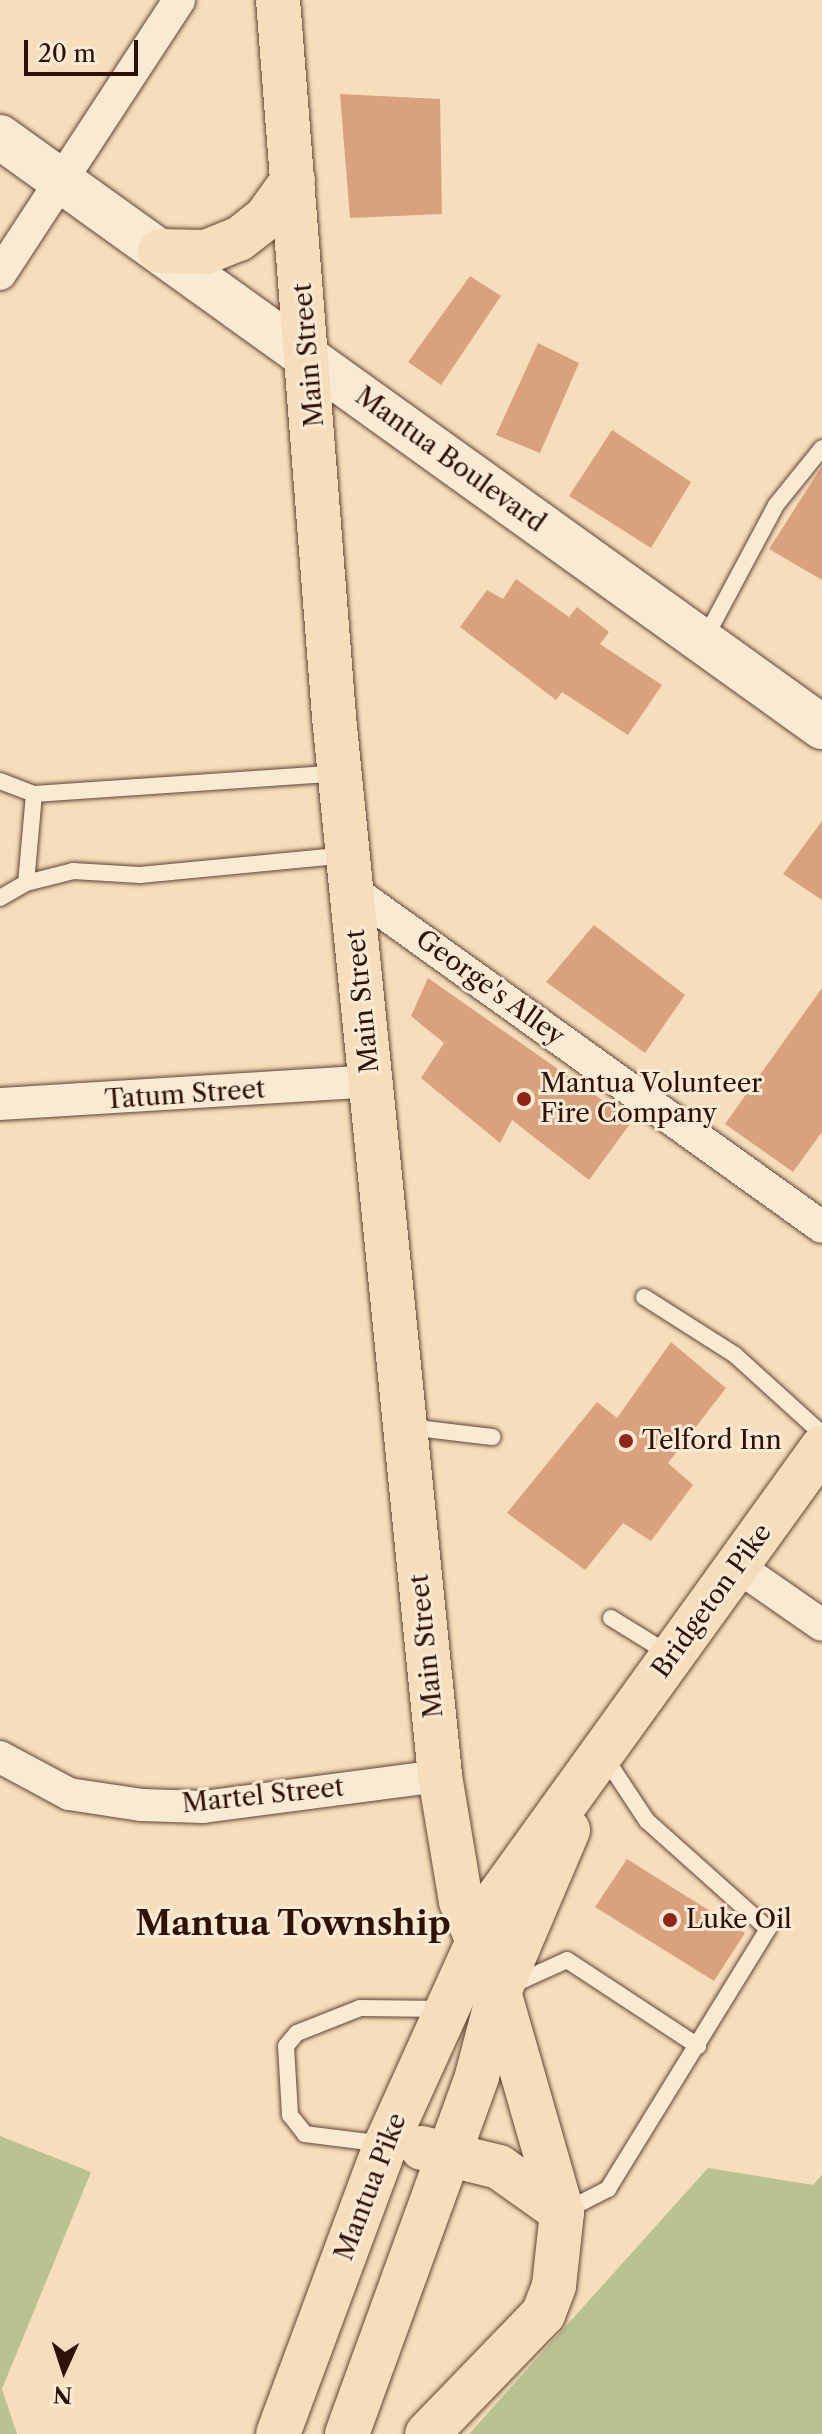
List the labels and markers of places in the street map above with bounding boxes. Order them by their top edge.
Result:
place label: Mantua Volunteer Fire Company [540,1068,764,1130]
marker: Mantua Volunteer Fire Company [515,1090,533,1108]
place label: Telford Inn [642,1425,782,1457]
marker: Telford Inn [617,1432,635,1450]
place label: Luke Oil [686,1904,792,1936]
marker: Luke Oil [661,1911,679,1929]

